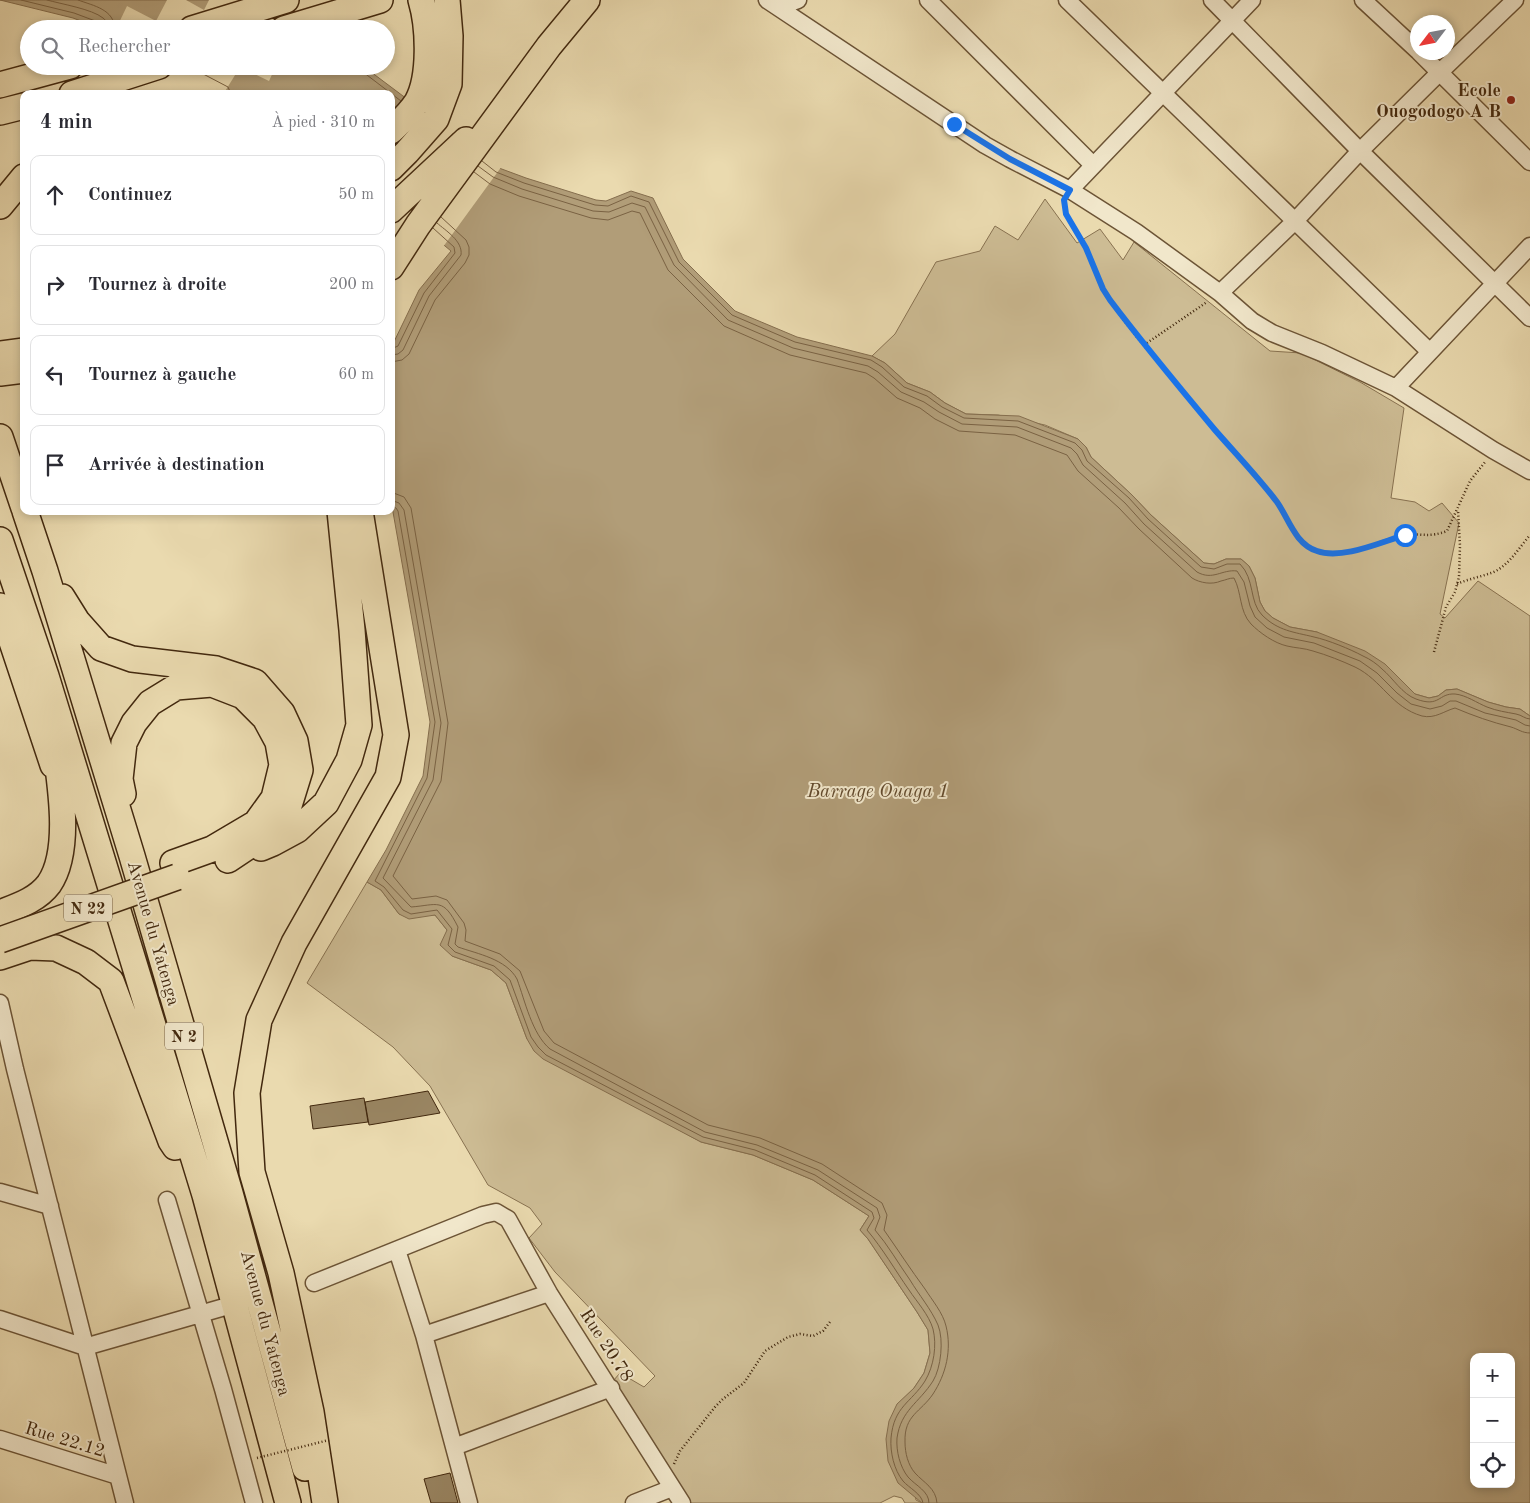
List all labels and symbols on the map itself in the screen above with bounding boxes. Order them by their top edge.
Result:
north arrow [1410,15,1455,60]
place label: Ecole Ouogodogo A B [1376,82,1501,121]
marker: Ecole Ouogodogo A B [1505,94,1517,106]
route end [943,113,966,136]
route start [1394,524,1417,547]
water label: Barrage Ouaga 1 [806,783,949,802]
street label: Avenue du Yatenga [124,859,182,1008]
road number: N 22 [64,894,112,921]
road number: N 2 [165,1022,203,1050]
street label: Avenue du Yatenga [237,1248,293,1398]
street label: Rue 20.78 [576,1306,636,1385]
street label: Rue 22.12 [23,1419,107,1461]

